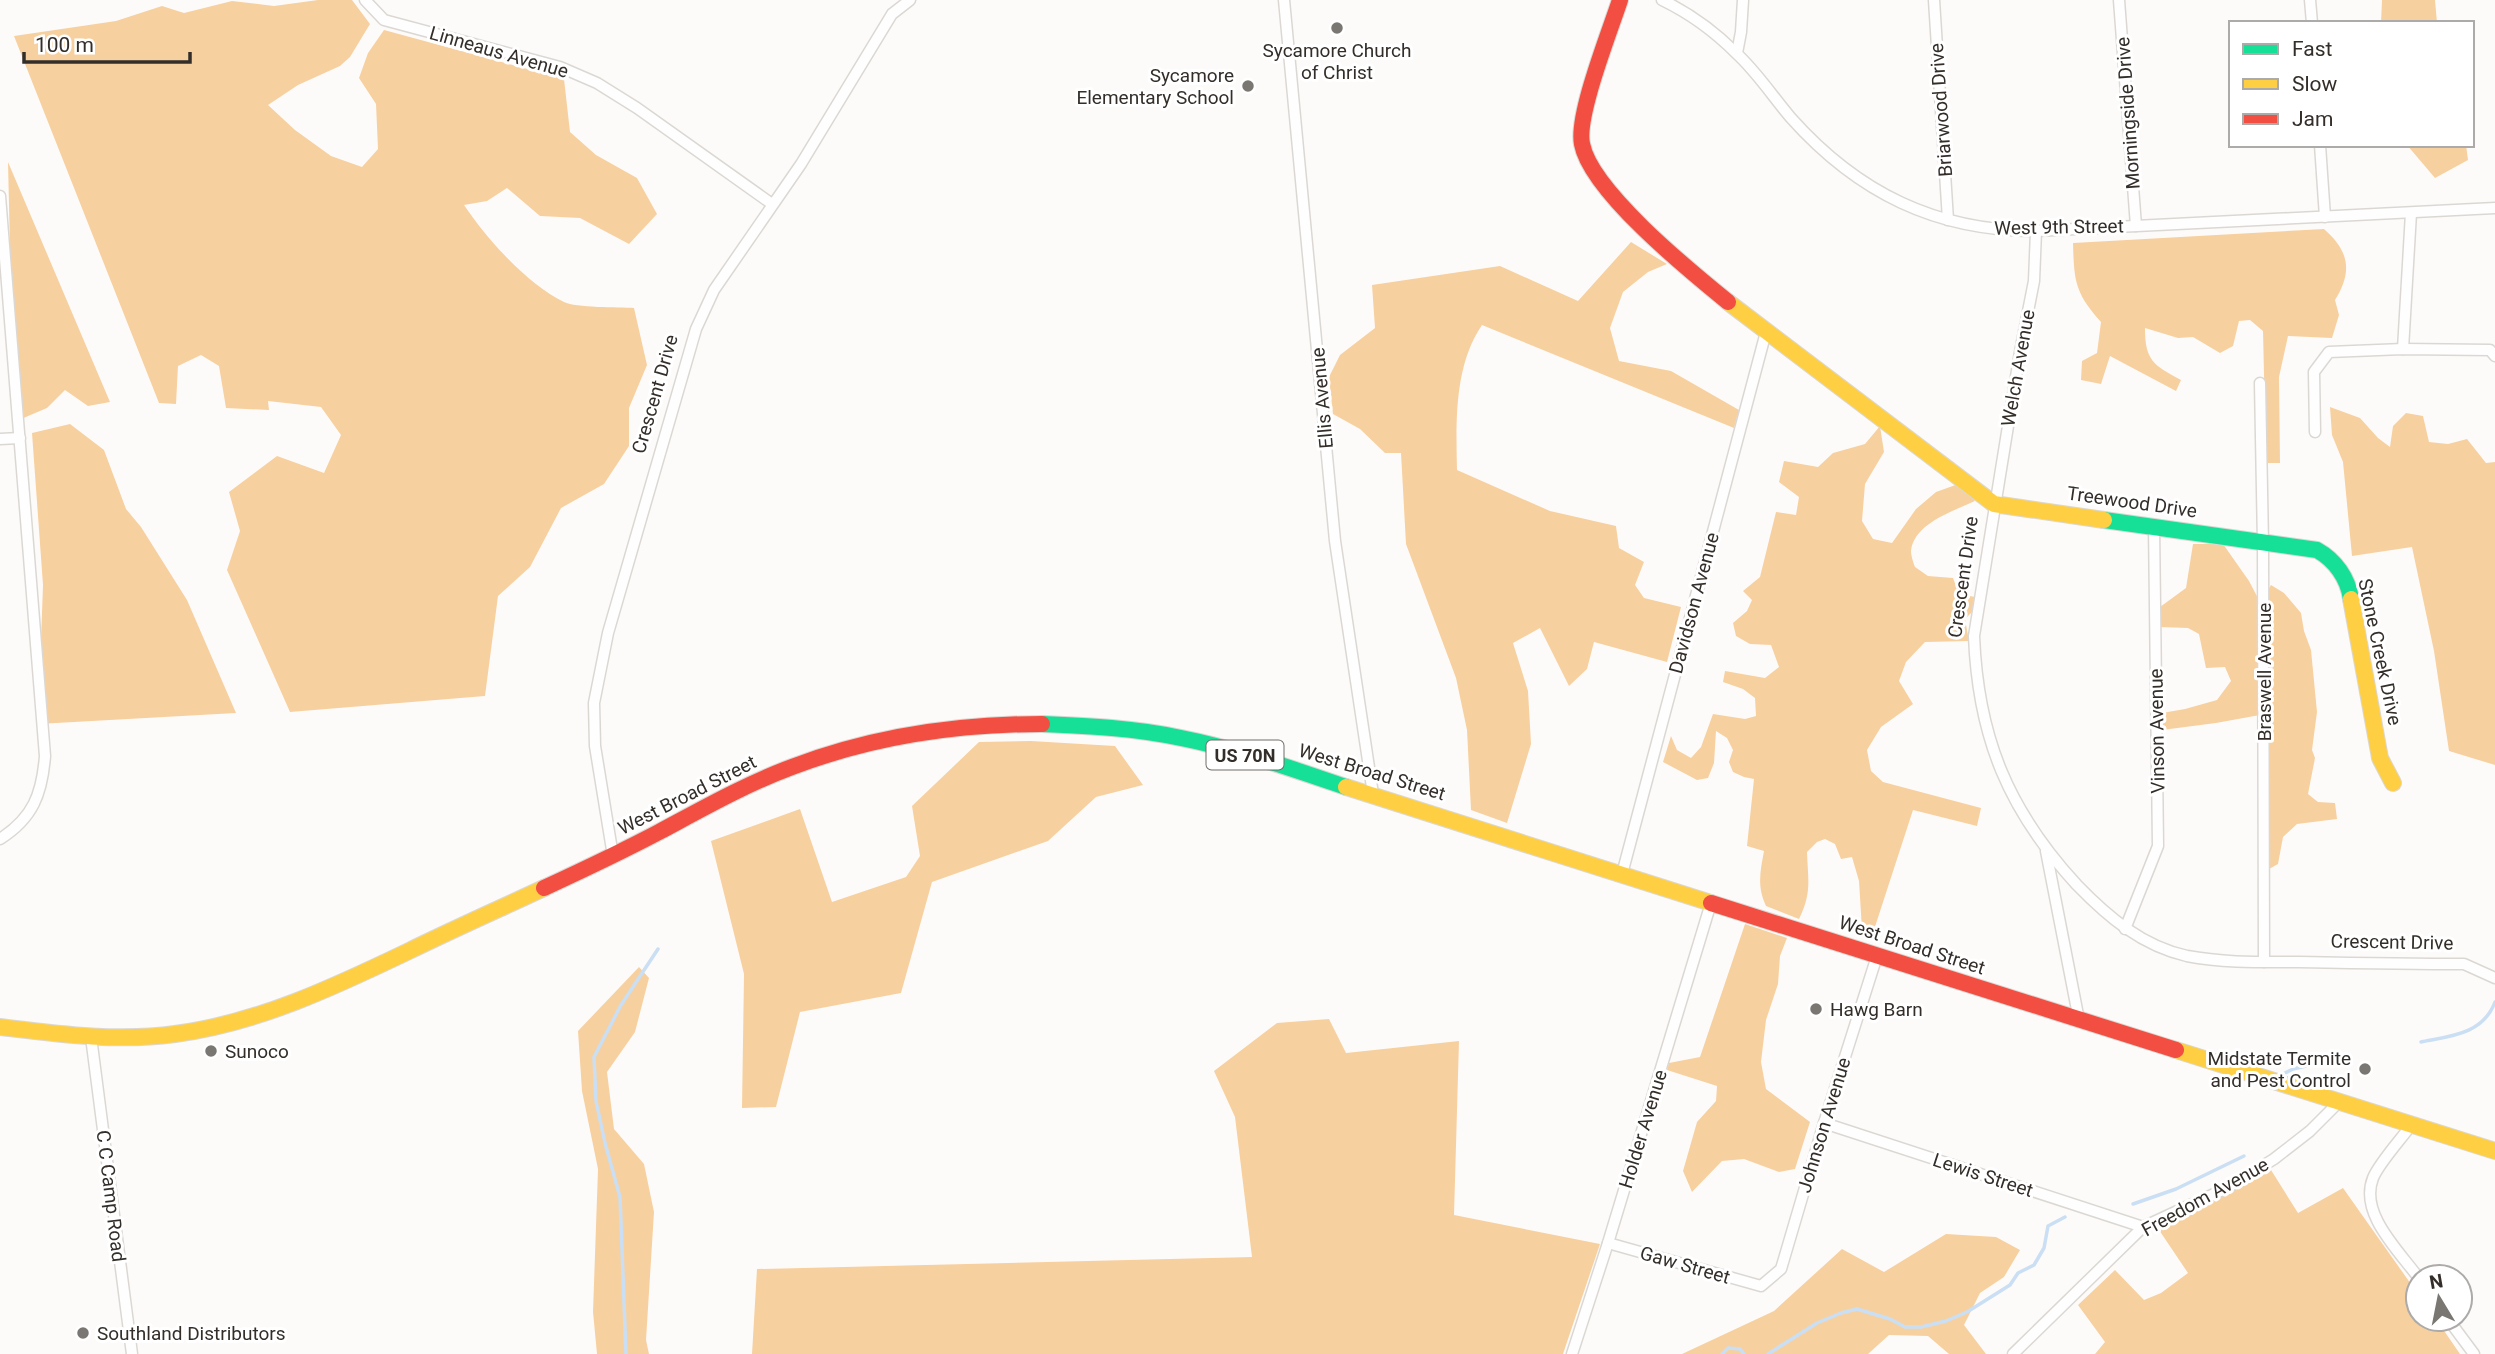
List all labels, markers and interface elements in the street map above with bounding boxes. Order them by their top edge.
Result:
marker: Sycamore Church of Christ [1329,20,1345,36]
scale bar [24,21,191,65]
street label: Linneaus Avenue [427,21,571,83]
legend [2229,21,2474,147]
text: 100 m [35,33,94,57]
street label: Morningside Drive [2111,36,2145,190]
text: Fast [2292,37,2333,61]
place label: Sycamore Church of Christ [1263,39,1411,84]
street label: Briarwood Drive [1925,42,1957,178]
place label: Sycamore Elementary School [1076,64,1234,109]
text: Slow [2292,72,2338,96]
marker: Sycamore Elementary School [1240,78,1256,94]
text: Jam [2292,107,2333,131]
street label: West 9th Street [1994,214,2124,240]
street label: Welch Avenue [1996,308,2040,428]
street label: Crescent Drive [627,332,683,456]
street label: Ellis Avenue [1306,347,1338,449]
street label: Treewood Drive [2065,481,2199,523]
street label: Crescent Drive [1943,515,1983,639]
street label: Davidson Avenue [1664,530,1724,676]
street label: Stone Creek Drive [2353,577,2407,727]
street label: Braswell Avenue [2253,603,2276,741]
street label: Vinson Avenue [2144,668,2170,794]
street label: West Broad Street [1296,739,1448,805]
road number: US 70N [1206,740,1284,770]
street label: West Broad Street [614,750,760,840]
street label: West Broad Street [1836,911,1988,979]
street label: Crescent Drive [2330,929,2454,955]
place label: Hawg Barn [1830,998,1923,1021]
marker: Hawg Barn [1808,1001,1824,1017]
place label: Sunoco [225,1040,289,1063]
marker: Sunoco [203,1043,219,1059]
place label: Midstate Termite and Pest Control [2208,1047,2351,1092]
street label: Johnson Avenue [1792,1055,1856,1195]
marker: Midstate Termite and Pest Control [2357,1061,2373,1077]
street label: Holder Avenue [1614,1067,1672,1191]
street label: C C Camp Road [92,1129,130,1263]
street label: Lewis Street [1930,1148,2036,1202]
street label: Freedom Avenue [2137,1153,2273,1241]
street label: Gaw Street [1637,1241,1733,1289]
north arrow [2404,1263,2474,1333]
text: N [2428,1269,2445,1294]
place label: Southland Distributors [97,1322,286,1345]
marker: Southland Distributors [75,1325,91,1341]

